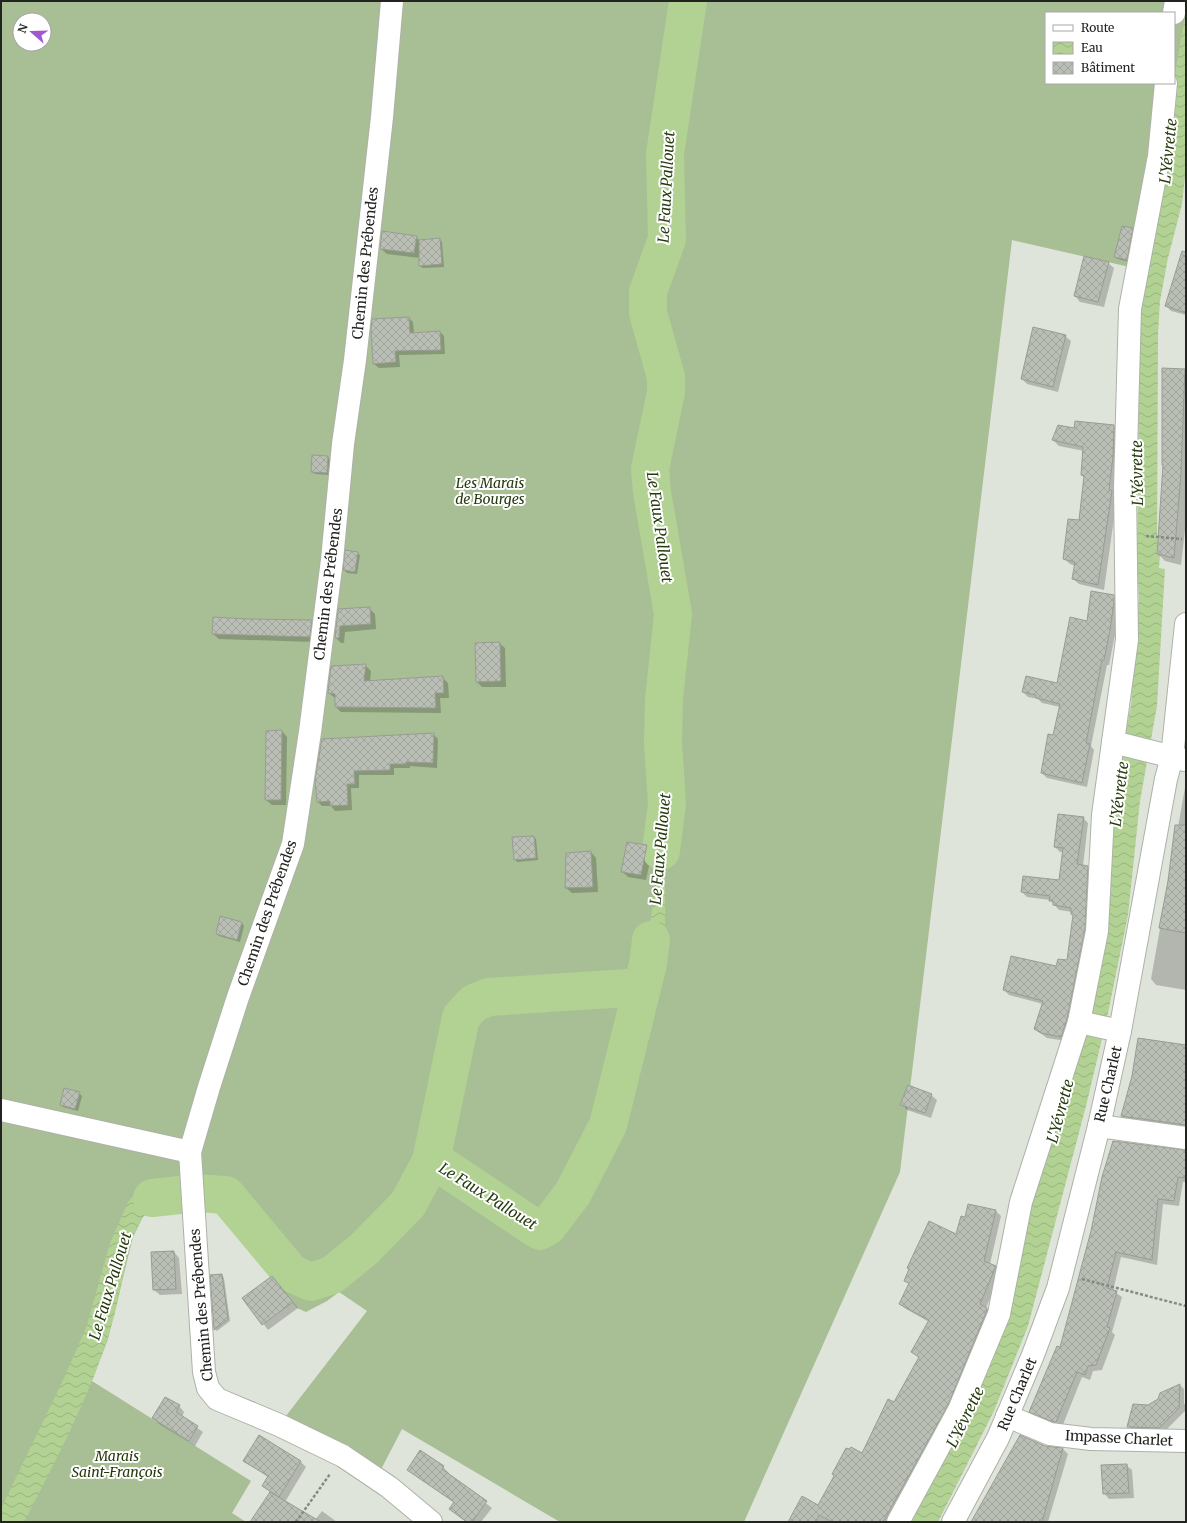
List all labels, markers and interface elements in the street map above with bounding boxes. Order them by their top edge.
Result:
north arrow [12,12,52,52]
legend [1045,12,1175,84]
text: Route [1081,20,1114,35]
text: N [15,22,31,35]
text: Eau [1081,40,1103,55]
text: Bâtiment [1081,60,1135,75]
water label: L'Yévrette [1155,117,1181,185]
water label: Le Faux Pallouet [654,130,678,243]
street label: Chemin des Prébendes [348,186,382,340]
water label: L'Yévrette [1127,440,1147,506]
water label: Le Faux Pallouet [643,470,677,584]
park label: Les Marais de Bourges [455,474,525,508]
street label: Chemin des Prébendes [310,507,346,661]
water label: L'Yévrette [1106,760,1132,828]
water label: Le Faux Pallouet [646,792,674,906]
street label: Chemin des Prébendes [234,838,300,988]
street label: Rue Charlet [1090,1044,1126,1124]
water label: L'Yévrette [1042,1077,1078,1145]
water label: Le Faux Pallouet [436,1158,541,1234]
street label: Chemin des Prébendes [185,1228,217,1382]
water label: Le Faux Pallouet [85,1229,136,1342]
street label: Rue Charlet [994,1354,1041,1433]
water label: L'Yévrette [942,1383,988,1451]
street label: Impasse Charlet [1064,1426,1174,1450]
park label: Marais Saint-François [72,1447,163,1481]

